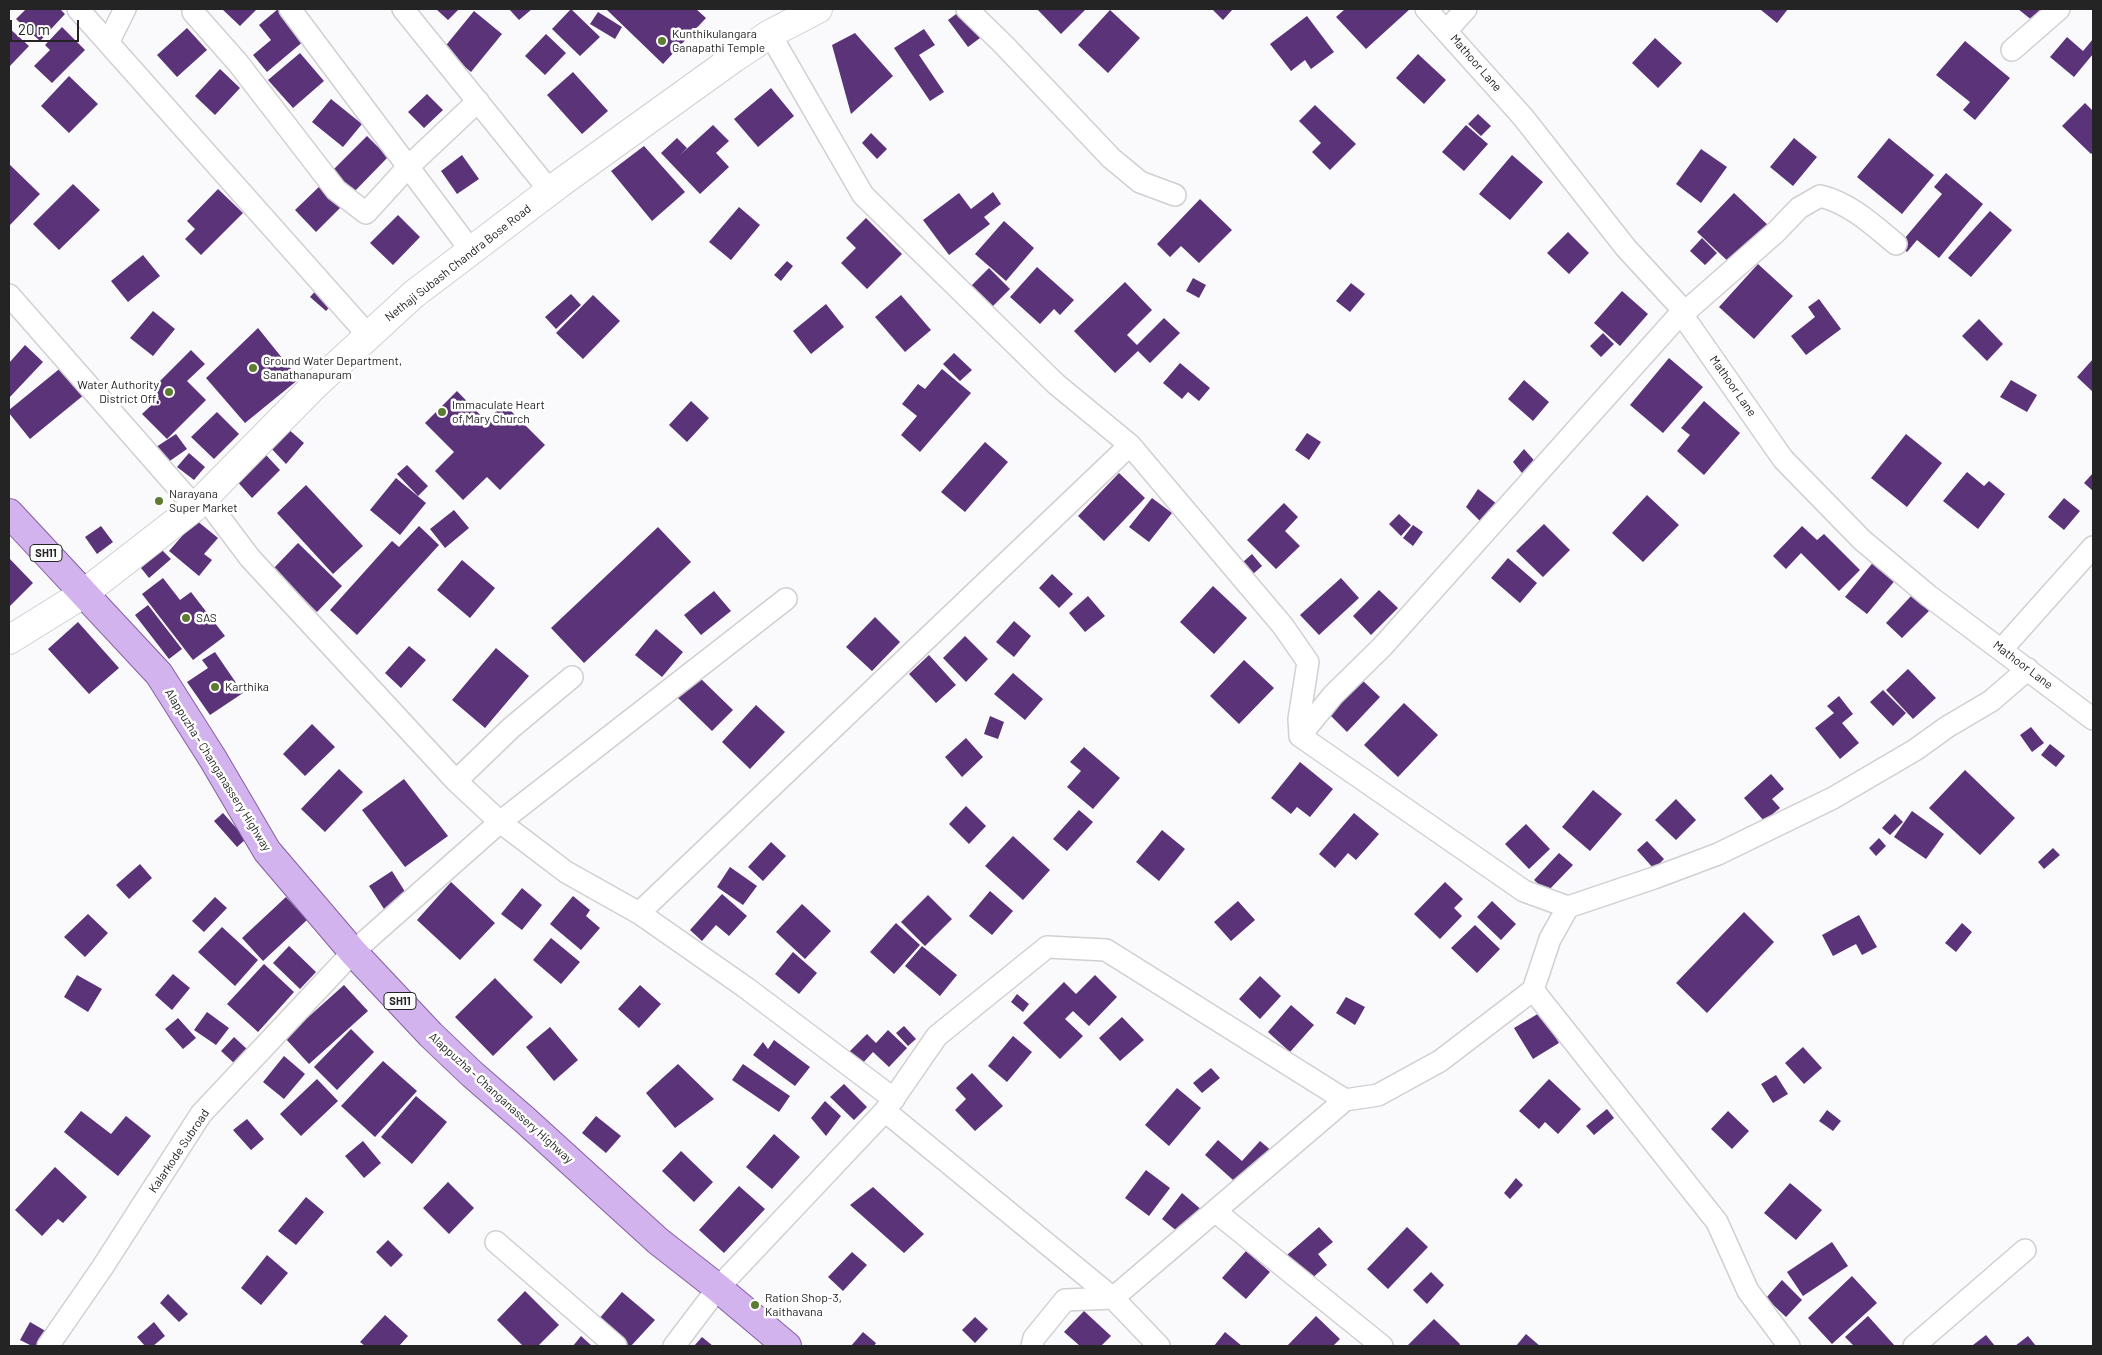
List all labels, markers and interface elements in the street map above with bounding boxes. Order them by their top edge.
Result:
scale bar [12,10,81,42]
text: 20 m [18,20,50,38]
place label: Kunthikulangara Ganapathi Temple [672,27,765,55]
street label: Mathoor Lane [1447,31,1505,95]
marker: Kunthikulangara Ganapathi Temple [656,35,668,47]
street label: Nethaji Subash Chandra Bose Road [382,201,534,325]
street label: Mathoor Lane [1707,353,1759,419]
place label: Ground Water Department, Sanathanapuram [263,354,402,382]
marker: Ground Water Department, Sanathanapuram [247,362,259,374]
place label: Water Authority District Off. [77,378,159,406]
marker: Water Authority District Off. [163,386,175,398]
place label: Immaculate Heart of Mary Church [452,398,545,426]
marker: Immaculate Heart of Mary Church [436,406,448,418]
place label: Narayana Super Market [169,487,238,515]
marker: Narayana Super Market [153,495,165,507]
road number: SH11 [30,544,62,562]
place label: SAS [196,611,217,625]
marker: SAS [180,612,192,624]
street label: Mathoor Lane [1990,638,2056,692]
place label: Karthika [225,680,269,694]
marker: Karthika [209,681,221,693]
street label: Alappuzha - Changanassery Highway [162,686,274,854]
road number: SH11 [384,992,416,1009]
street label: Alappuzha - Changanassery Highway [426,1029,576,1167]
street label: Kalarkode Subroad [146,1106,212,1196]
place label: Ration Shop-3, Kaithavana [765,1291,842,1319]
marker: Ration Shop-3, Kaithavana [749,1299,761,1311]

